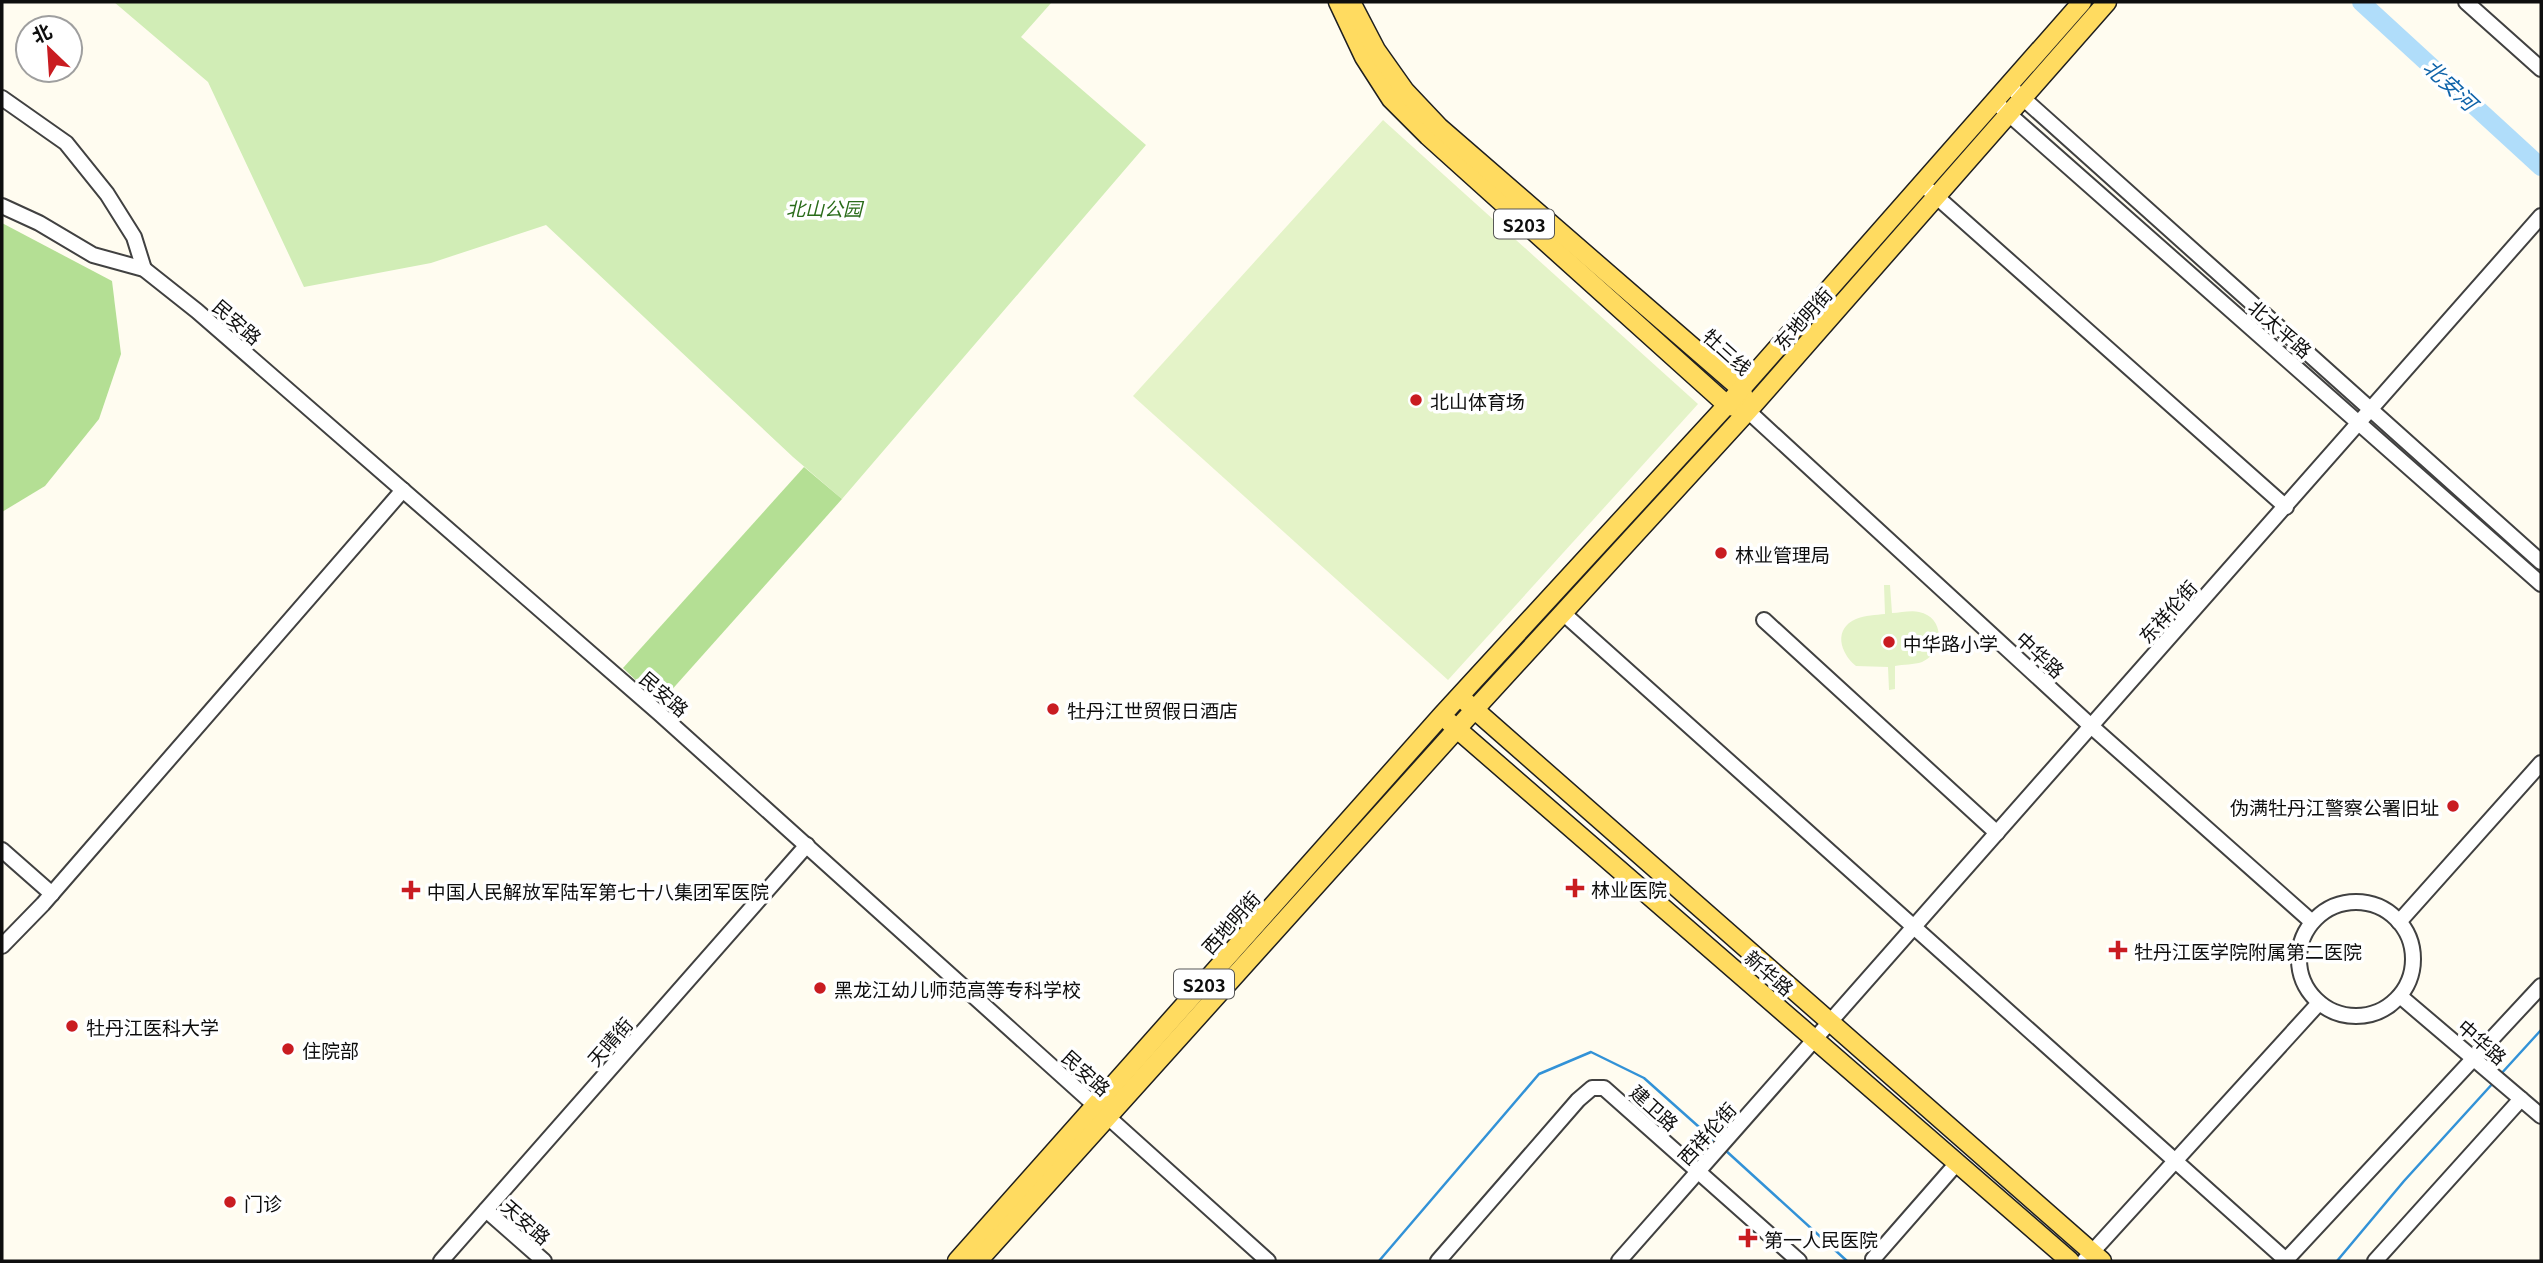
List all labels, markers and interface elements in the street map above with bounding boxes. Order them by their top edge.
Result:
north arrow [14,14,84,84]
text: 北 [27,16,56,48]
water label: 北安河 [2418,52,2487,119]
park label: 北山公园 [786,194,865,221]
road number: S203 [1494,210,1554,238]
street label: 东地明街 [1767,281,1837,355]
street label: 民安路 [208,292,268,350]
street label: 北太平路 [2243,293,2319,363]
street label: 牡三线 [1698,322,1758,380]
place label: 北山体育场 [1430,387,1525,414]
marker: 北山体育场 [1408,392,1424,408]
place label: 林业管理局 [1735,540,1830,567]
marker: 林业管理局 [1713,545,1729,561]
street label: 东祥伦街 [2132,574,2202,648]
street label: 中华路 [2011,625,2071,683]
place label: 中华路小学 [1903,629,1998,656]
marker: 中华路小学 [1881,634,1897,650]
street label: 民安路 [635,664,695,722]
place label: 牡丹江世贸假日酒店 [1067,696,1238,723]
marker: 牡丹江世贸假日酒店 [1045,701,1061,717]
place label: 伪满牡丹江警察公署旧址 [2230,793,2439,820]
marker: 伪满牡丹江警察公署旧址 [2445,798,2461,814]
place label: 林业医院 [1591,875,1667,902]
place label: 中国人民解放军陆军第七十八集团军医院 [427,877,769,904]
marker: 林业医院 [1565,878,1585,898]
marker: 中国人民解放军陆军第七十八集团军医院 [401,880,421,900]
street label: 西地明街 [1195,885,1265,959]
place label: 牡丹江医学院附属第二医院 [2134,937,2362,964]
marker: 牡丹江医学院附属第二医院 [2108,940,2128,960]
street label: 新华路 [1740,943,1800,1001]
road number: S203 [1174,970,1234,999]
place label: 黑龙江幼儿师范高等专科学校 [834,975,1081,1002]
marker: 黑龙江幼儿师范高等专科学校 [812,980,828,996]
street label: 天晴街 [580,1011,638,1071]
street label: 中华路 [2453,1012,2513,1070]
place label: 牡丹江医科大学 [86,1013,219,1040]
marker: 牡丹江医科大学 [64,1018,80,1034]
place label: 住院部 [302,1036,359,1063]
marker: 住院部 [280,1041,296,1057]
street label: 民安路 [1057,1043,1117,1101]
street label: 建卫路 [1625,1078,1685,1136]
street label: 西祥伦街 [1671,1096,1741,1170]
place label: 门诊 [244,1189,282,1216]
street label: 天安路 [497,1192,557,1250]
marker: 门诊 [222,1194,238,1210]
place label: 第一人民医院 [1764,1225,1878,1252]
marker: 第一人民医院 [1738,1228,1758,1248]

